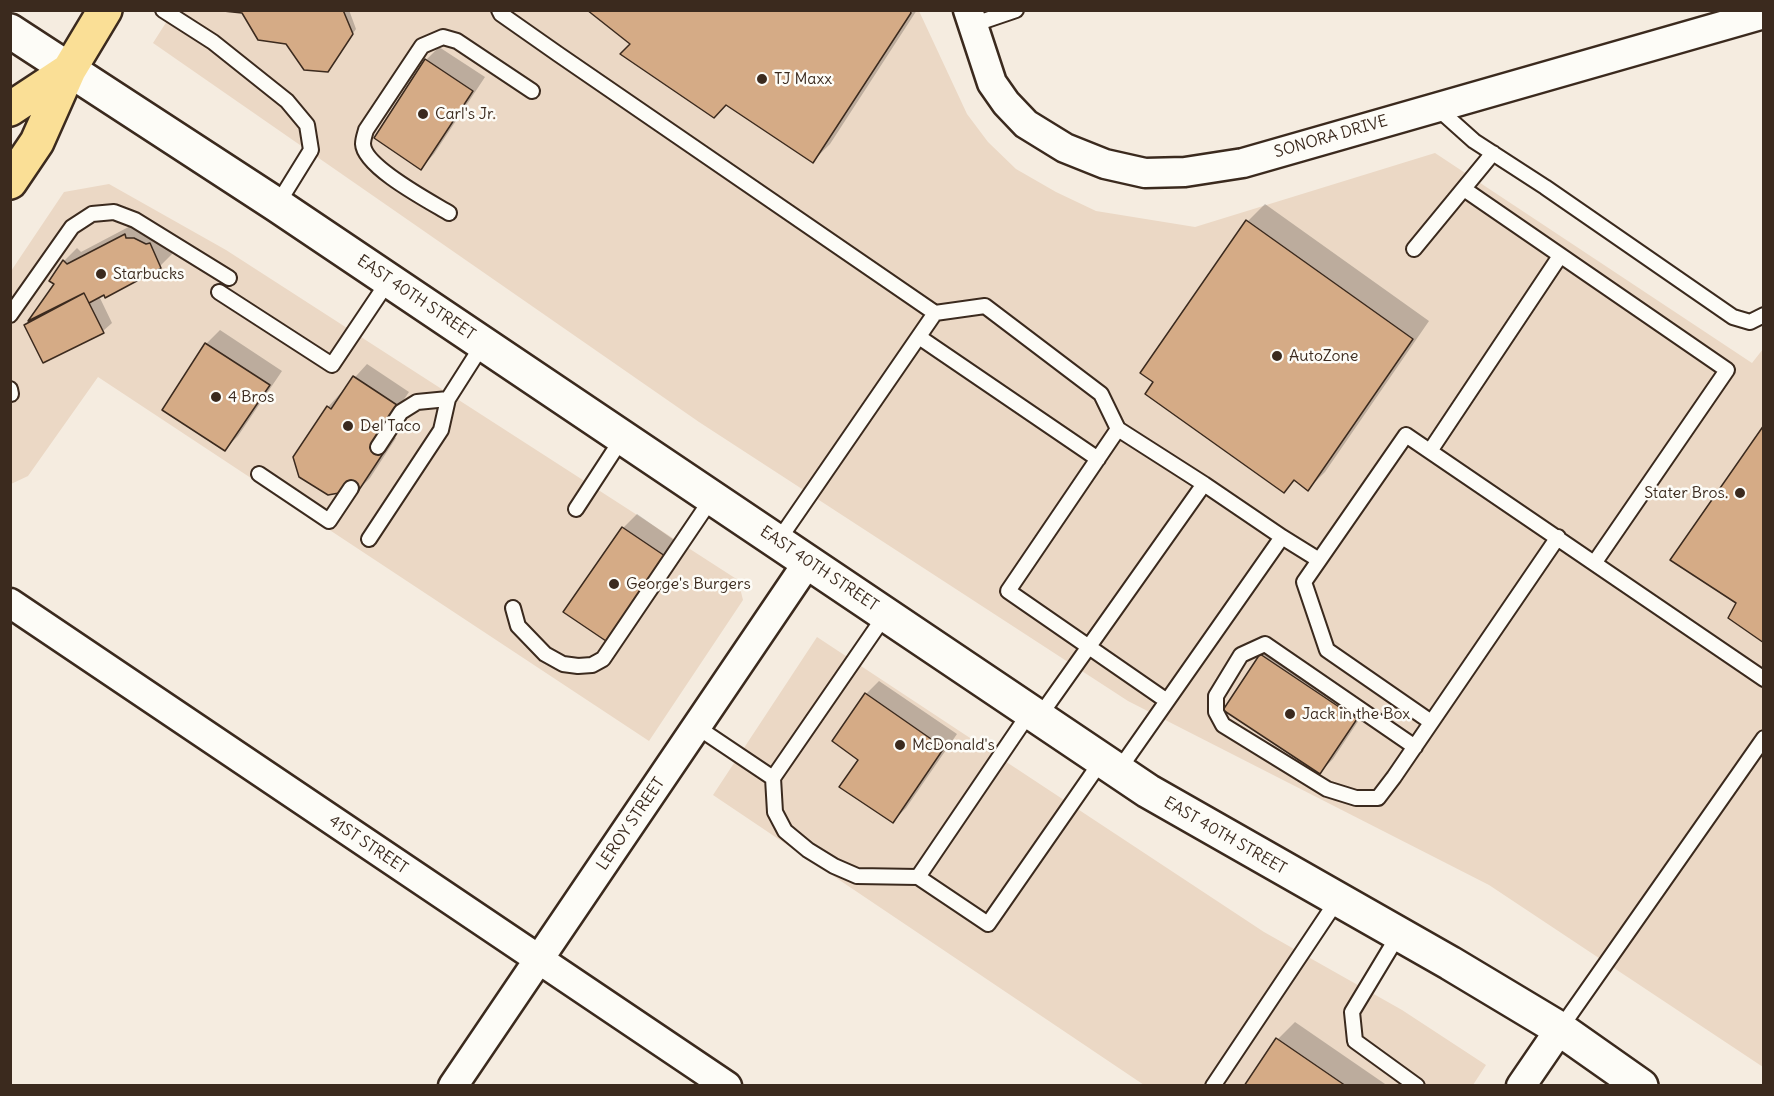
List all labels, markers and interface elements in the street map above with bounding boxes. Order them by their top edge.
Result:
place label: TJ Maxx [774,69,832,89]
marker: TJ Maxx [755,72,769,86]
place label: Carl's Jr. [435,104,496,124]
marker: Carl's Jr. [416,107,430,121]
street label: SONORA DRIVE [1272,112,1390,162]
street label: EAST 40TH STREET [353,251,479,345]
place label: Starbucks [113,264,184,284]
marker: Starbucks [94,267,108,281]
place label: AutoZone [1289,346,1358,366]
marker: AutoZone [1270,349,1284,363]
place label: 4 Bros [228,387,274,407]
marker: 4 Bros [209,390,223,404]
place label: Del Taco [360,416,421,436]
marker: Del Taco [341,419,355,433]
place label: Stater Bros. [1644,483,1728,503]
marker: Stater Bros. [1733,486,1747,500]
street label: EAST 40TH STREET [756,522,882,616]
place label: George's Burgers [626,574,751,594]
marker: George's Burgers [607,577,621,591]
place label: Jack in the Box [1302,704,1410,724]
marker: Jack in the Box [1283,707,1297,721]
place label: McDonald's [912,735,995,755]
marker: McDonald's [893,738,907,752]
street label: LEROY STREET [593,774,669,874]
street label: EAST 40TH STREET [1160,793,1290,879]
street label: 41ST STREET [325,812,411,878]

